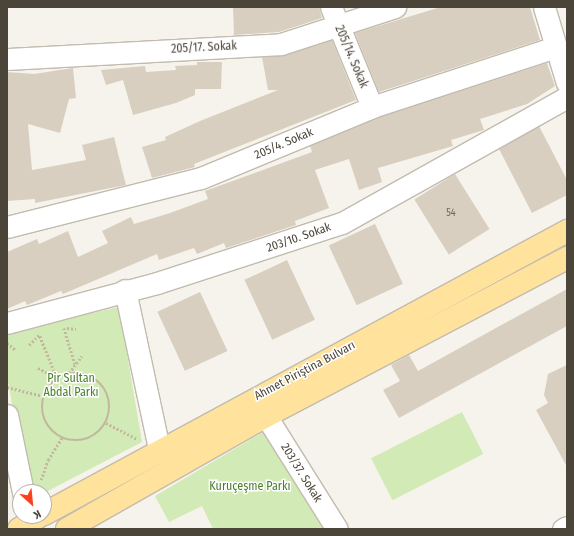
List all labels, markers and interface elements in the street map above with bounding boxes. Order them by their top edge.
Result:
street label: 205/14. Sokak [331,23,371,91]
street label: 205/17. Sokak [171,39,237,57]
street label: 205/4. Sokak [253,125,315,163]
house number: 54 [446,208,456,220]
street label: 203/10. Sokak [265,220,333,256]
street label: Ahmet Piriştina Bulvarı [252,338,358,404]
park label: Pir Sultan Abdal Parkı [43,372,99,400]
street label: 203/37. Sokak [277,441,325,505]
park label: Kuruçeşme Parkı [209,480,291,494]
north arrow [12,484,52,524]
text: K [31,507,43,521]

